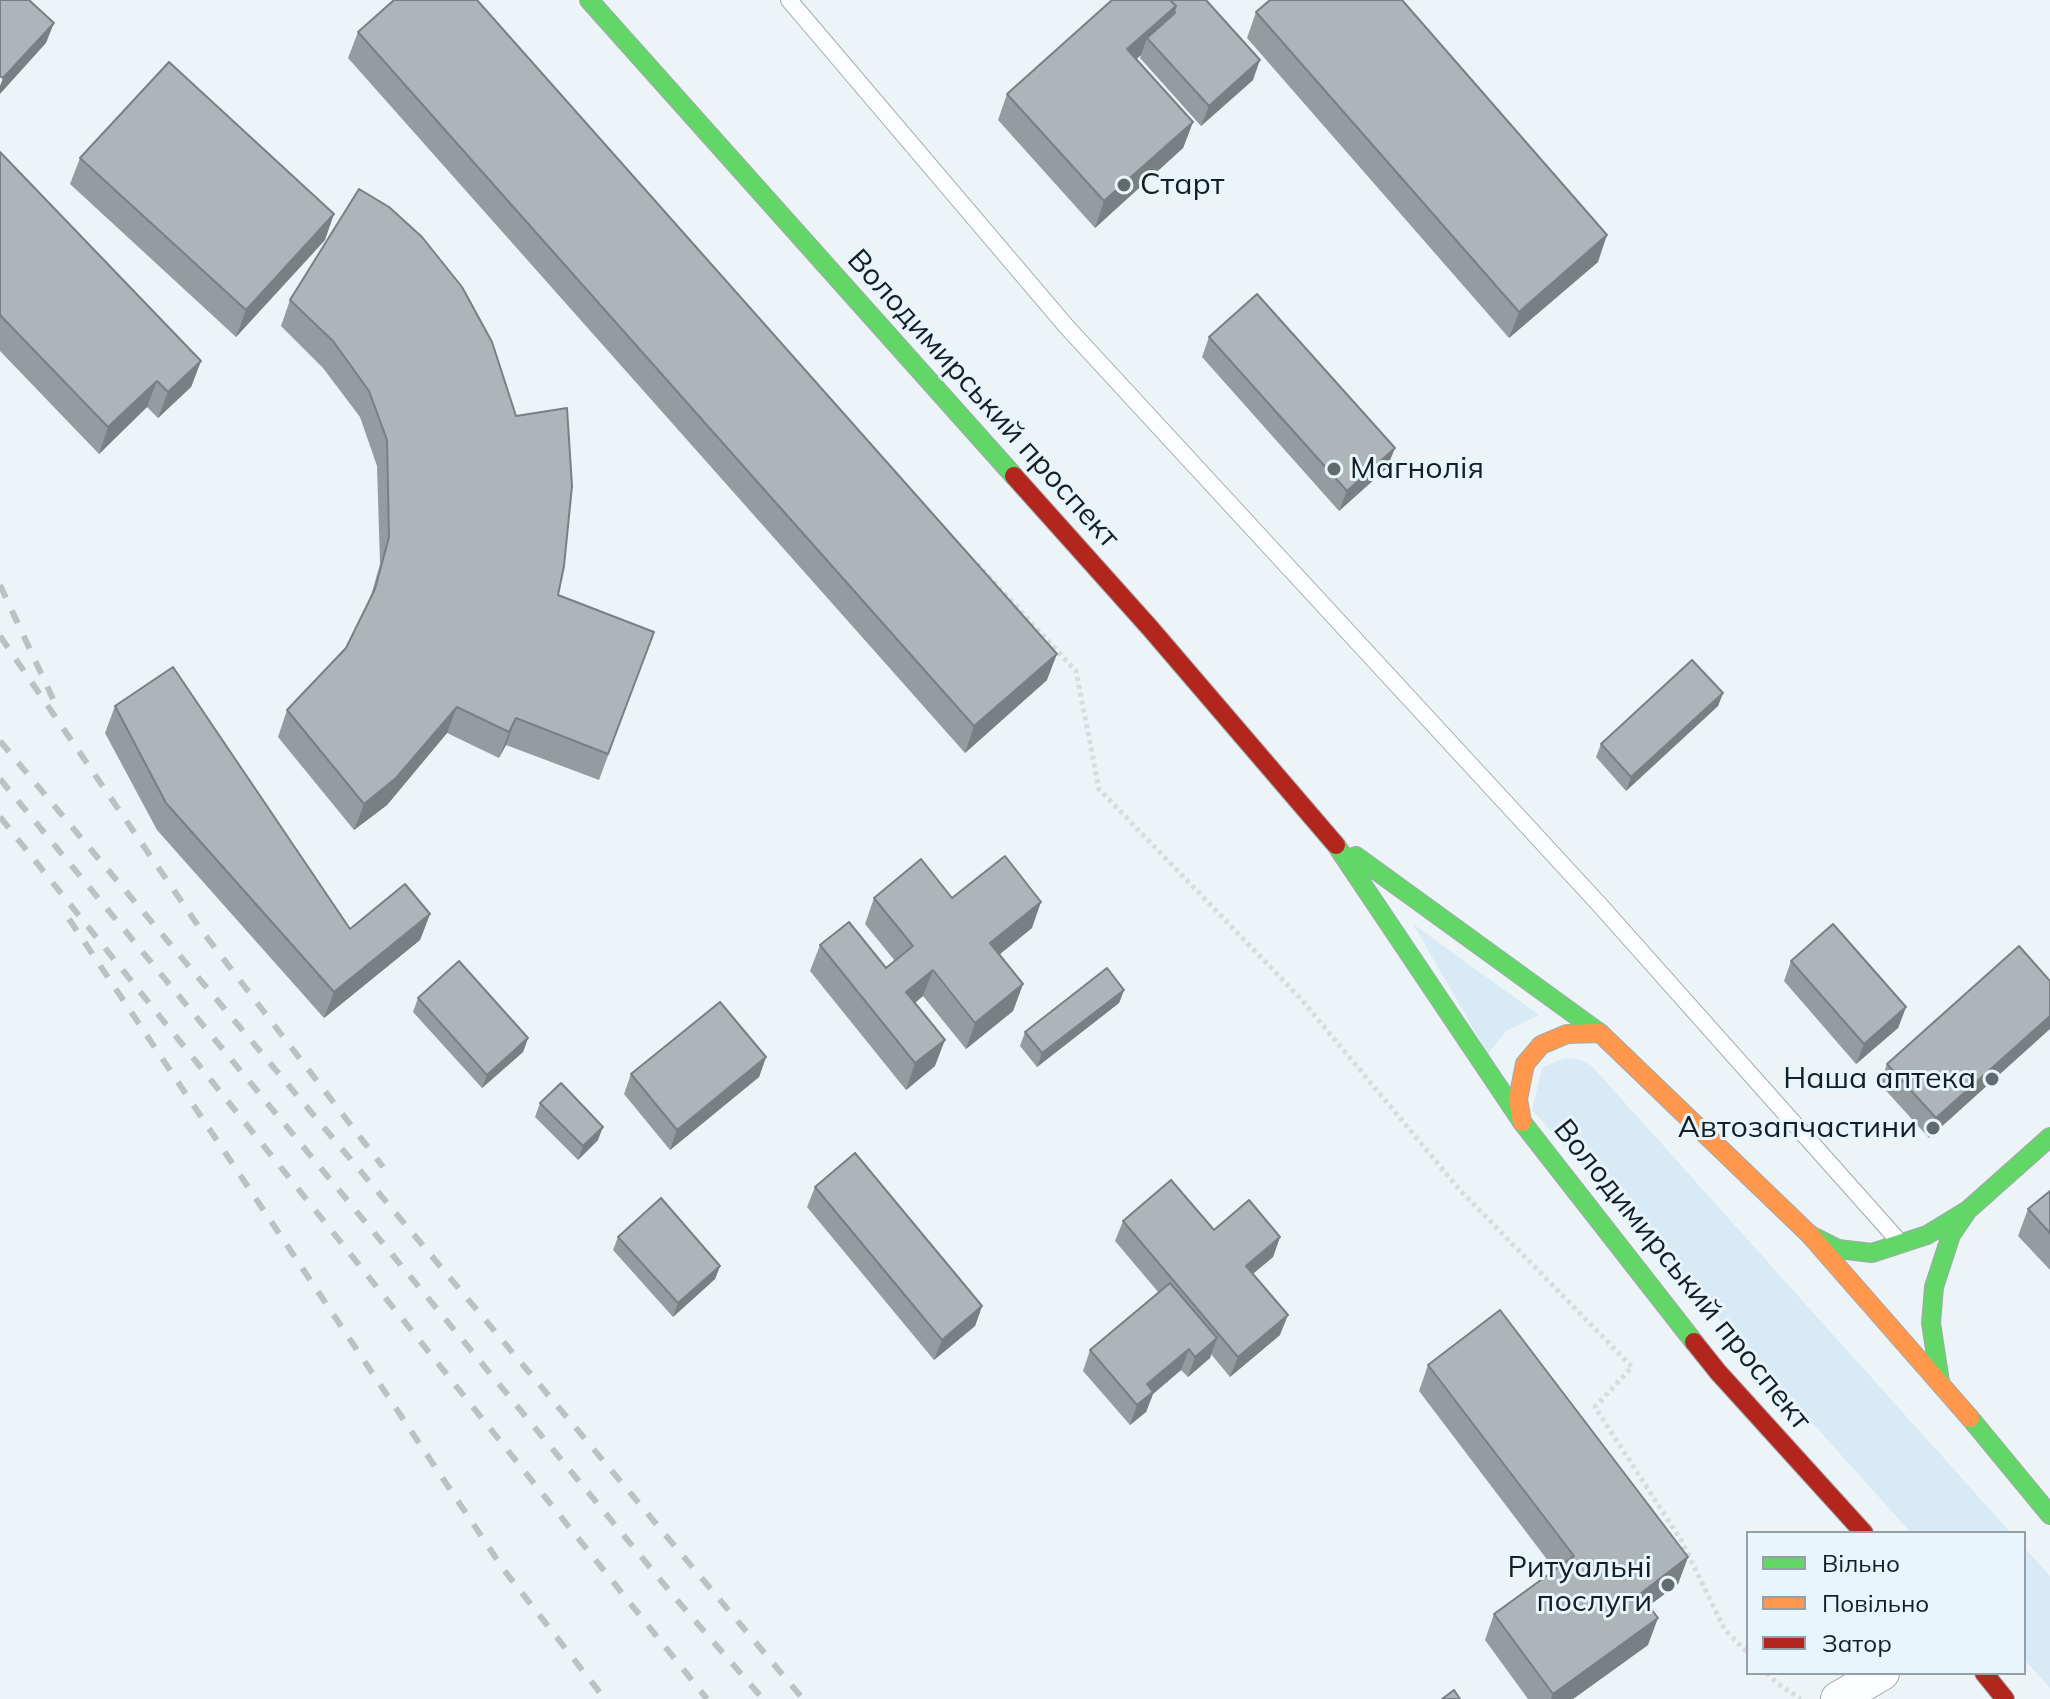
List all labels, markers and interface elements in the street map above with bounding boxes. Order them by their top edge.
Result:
place label: Старт [1140,167,1224,203]
marker: Старт [1115,176,1133,194]
street label: Володимирський проспект [839,242,1127,556]
place label: Магнолія [1350,451,1484,487]
marker: Магнолія [1325,460,1343,478]
place label: Наша аптека [1783,1061,1976,1097]
marker: Наша аптека [1983,1070,2001,1088]
place label: Автозапчастини [1678,1110,1917,1146]
street label: Володимирський проспект [1546,1112,1818,1438]
marker: Автозапчастини [1924,1119,1942,1137]
legend [1746,1531,2026,1675]
text: Вільно [1822,1548,1900,1578]
place label: Ритуальні послуги [1507,1550,1652,1620]
marker: Ритуальні послуги [1659,1576,1677,1594]
text: Повільно [1822,1588,1929,1618]
text: Затор [1822,1628,1892,1658]

